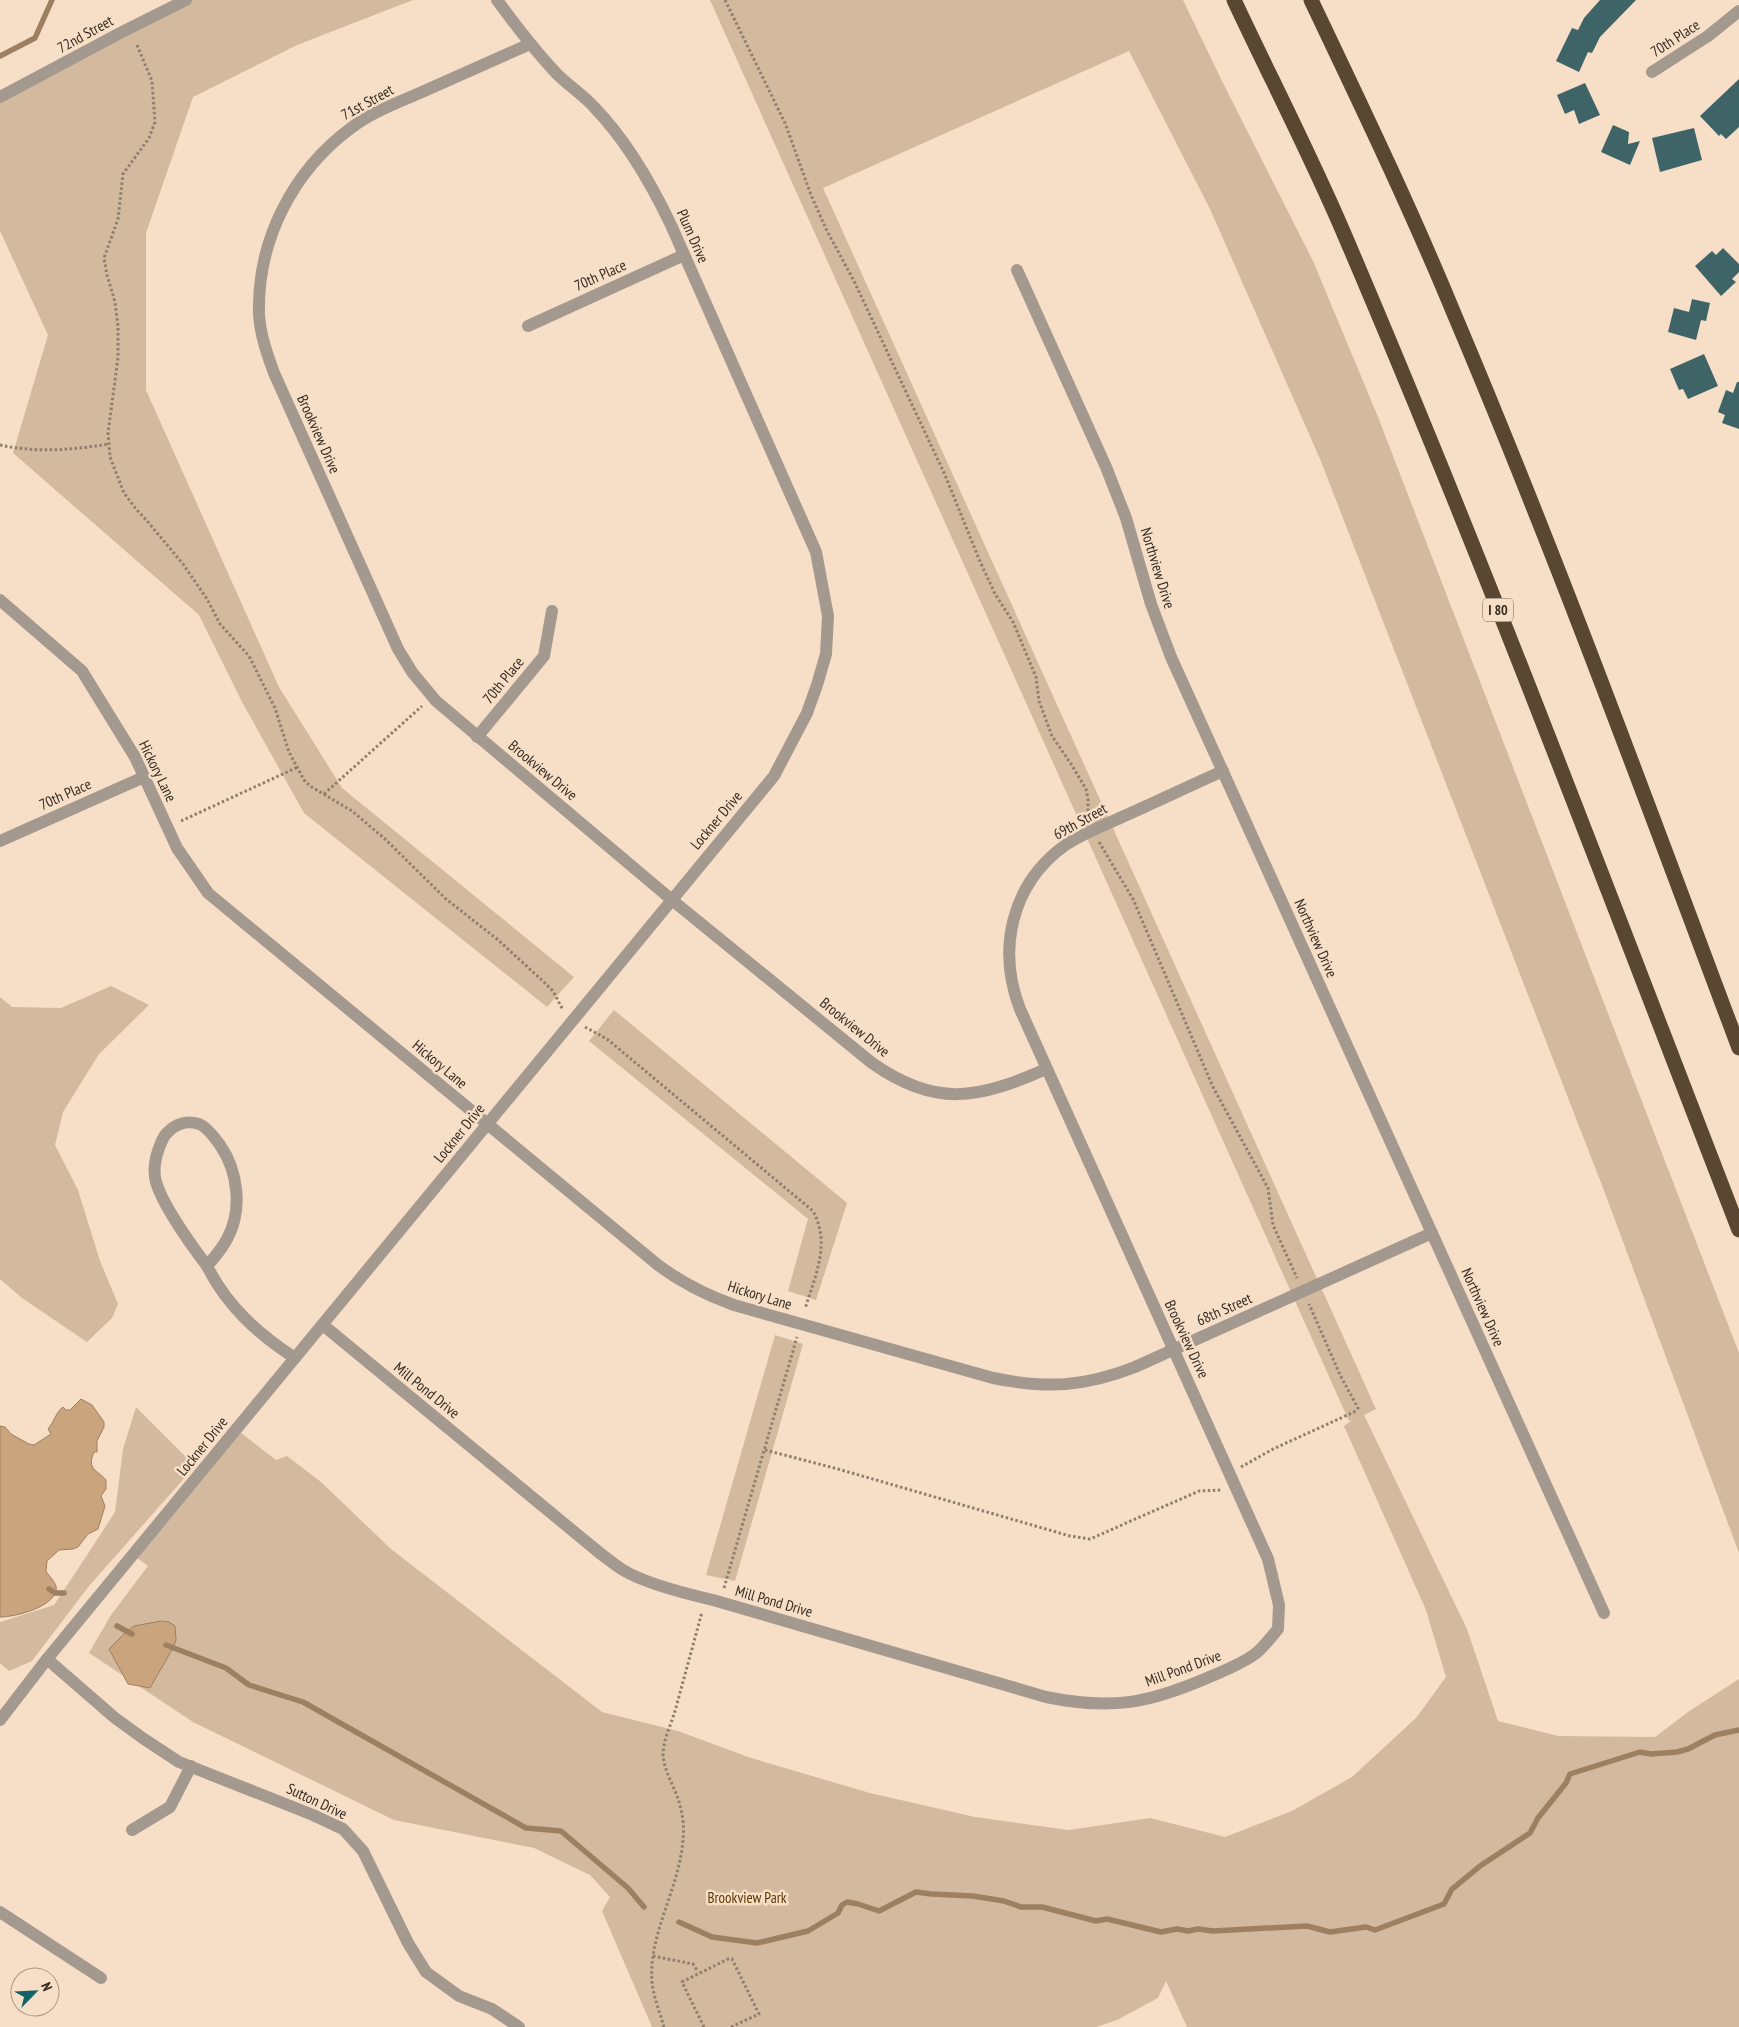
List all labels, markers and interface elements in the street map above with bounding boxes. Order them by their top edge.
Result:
street label: 72nd Street [54,11,116,57]
street label: 70th Place [1647,15,1703,61]
street label: 71st Street [337,80,397,124]
street label: Plum Drive [673,206,713,266]
street label: 70th Place [571,255,629,295]
street label: Brookview Drive [293,392,345,476]
street label: Northview Drive [1137,525,1179,611]
road number: I 80 [1483,598,1513,622]
street label: 70th Place [478,653,528,707]
street label: Brookview Drive [505,736,581,804]
street label: Hickory Lane [135,737,181,805]
street label: 70th Place [36,774,94,814]
street label: Lockner Drive [686,787,746,853]
street label: 69th Street [1050,799,1110,843]
street label: Northview Drive [1290,896,1342,980]
street label: Brookview Drive [816,993,894,1061]
street label: Hickory Lane [409,1035,471,1093]
street label: Lockner Drive [429,1100,489,1166]
street label: Northview Drive [1457,1265,1509,1349]
street label: Hickory Lane [726,1276,794,1314]
street label: 68th Street [1193,1288,1255,1330]
street label: Brookview Drive [1161,1297,1213,1381]
street label: Mill Pond Drive [390,1358,464,1422]
street label: Lockner Drive [172,1413,232,1479]
street label: Mill Pond Drive [733,1581,815,1621]
street label: Mill Pond Drive [1142,1646,1224,1690]
street label: Sutton Drive [284,1779,350,1823]
park label: Brookview Park [707,1888,787,1907]
north arrow [10,1967,60,2017]
text: N [37,1980,57,1994]

